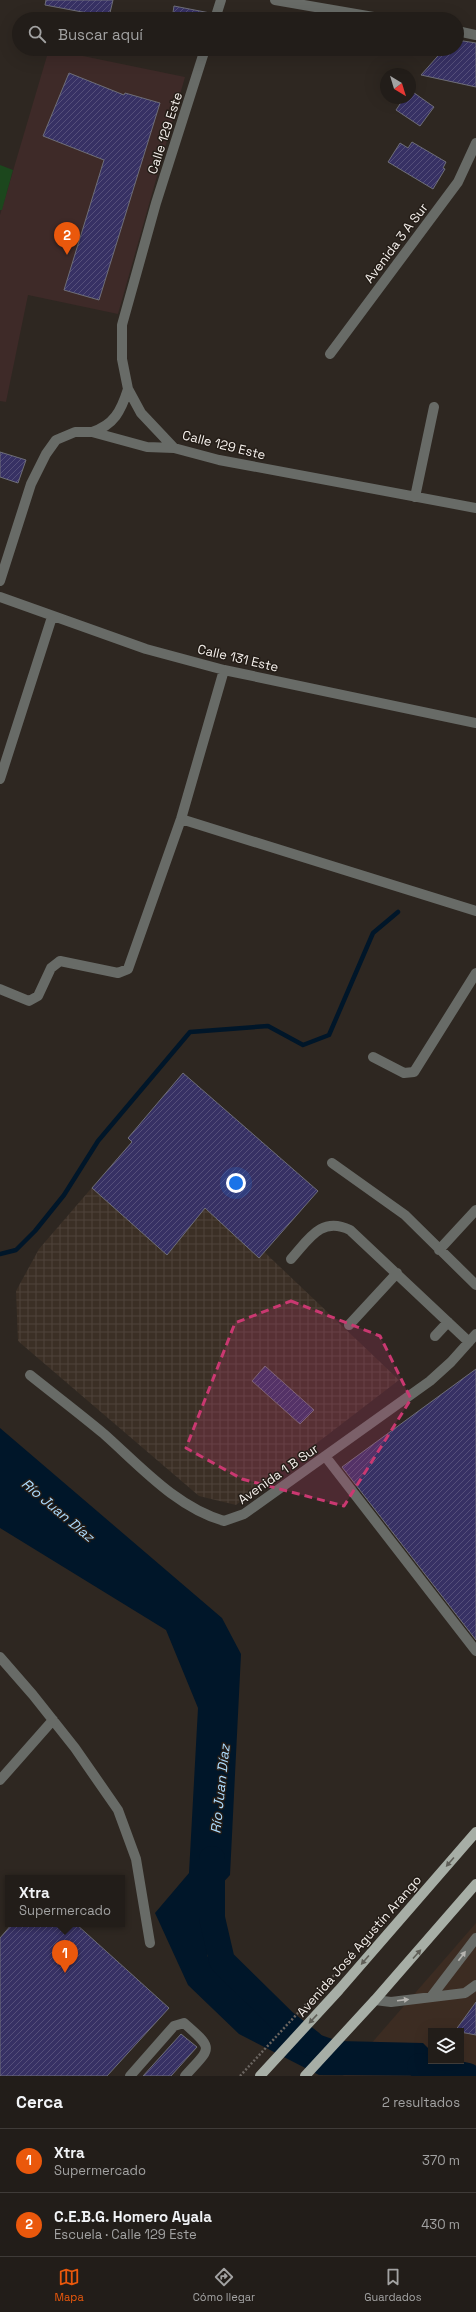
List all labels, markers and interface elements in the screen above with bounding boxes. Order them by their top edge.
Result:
search box [12,12,464,56]
icon: search [26,23,48,45]
text: Buscar aquí [58,25,143,44]
north arrow [380,68,416,104]
street label: Calle 129 Este [144,90,186,176]
street label: Avenida 3 A Sur [360,200,432,286]
pin: 2 [54,222,80,255]
street label: Calle 129 Este [181,426,267,464]
street label: Calle 131 Este [196,640,280,676]
your location [226,1173,246,1193]
street label: Avenida 1 B Sur [235,1440,322,1508]
water label: Río Juan Díaz [18,1474,99,1547]
water label: Río Juan Díaz [206,1742,234,1834]
one-way arrow [446,1856,455,1867]
street label: Avenida José Agustín Arango [293,1872,425,2020]
popup [5,1875,125,1927]
text: Xtra [19,1883,50,1902]
text: Supermercado [19,1902,111,1919]
pin: 1 [52,1940,78,1973]
one-way arrow [412,1949,421,1959]
one-way arrow [458,1951,466,1962]
one-way arrow [361,1954,370,1965]
one-way arrow [397,1997,409,2003]
one-way arrow [308,2014,318,2024]
map controls [428,2028,464,2064]
button: layers [428,2028,464,2064]
text: Cerca [16,2091,63,2113]
text: 2 resultados [382,2094,460,2111]
text: Xtra [54,2143,85,2162]
text: 1 [26,2152,32,2169]
text: 370 m [422,2152,460,2169]
text: Supermercado [54,2162,146,2179]
text: C.E.B.G. Homero Ayala [54,2207,212,2226]
text: 2 [25,2216,33,2233]
text: 430 m [421,2216,460,2233]
text: Escuela · Calle 129 Este [54,2226,197,2243]
tab: Mapa [55,2266,84,2304]
tab: Cómo llegar [193,2266,255,2304]
tab: Guardados [364,2266,421,2304]

